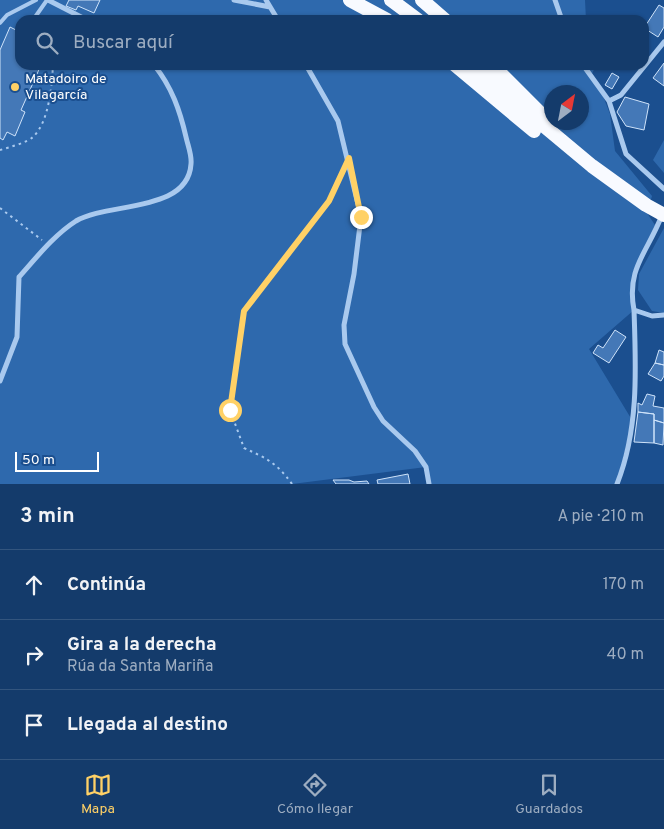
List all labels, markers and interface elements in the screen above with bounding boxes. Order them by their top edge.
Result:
search box [15,15,649,70]
icon: search [33,29,61,57]
text: Buscar aquí [73,31,173,55]
place label: Matadoiro de Vilagarcía [25,71,107,104]
marker: Matadoiro de Vilagarcía [9,81,21,93]
north arrow [544,85,589,130]
route end [350,206,373,229]
route start [219,399,242,422]
scale bar [15,449,99,472]
text: 50 m [22,452,55,469]
text: 3 min [20,503,75,530]
text: A pie · 210 m [557,507,644,527]
icon: ahead [20,571,48,599]
text: Continúa [67,573,146,597]
text: 170 m [603,575,644,595]
text: Gira a la derecha [67,633,217,657]
icon: right [20,641,48,669]
text: 40 m [606,645,644,665]
text: Rúa da Santa Mariña [67,657,213,677]
icon: arrive [20,711,48,739]
text: Llegada al destino [67,713,228,737]
tab: Mapa [81,771,115,818]
tab: Cómo llegar [277,771,353,818]
tab: Guardados [515,771,583,818]

